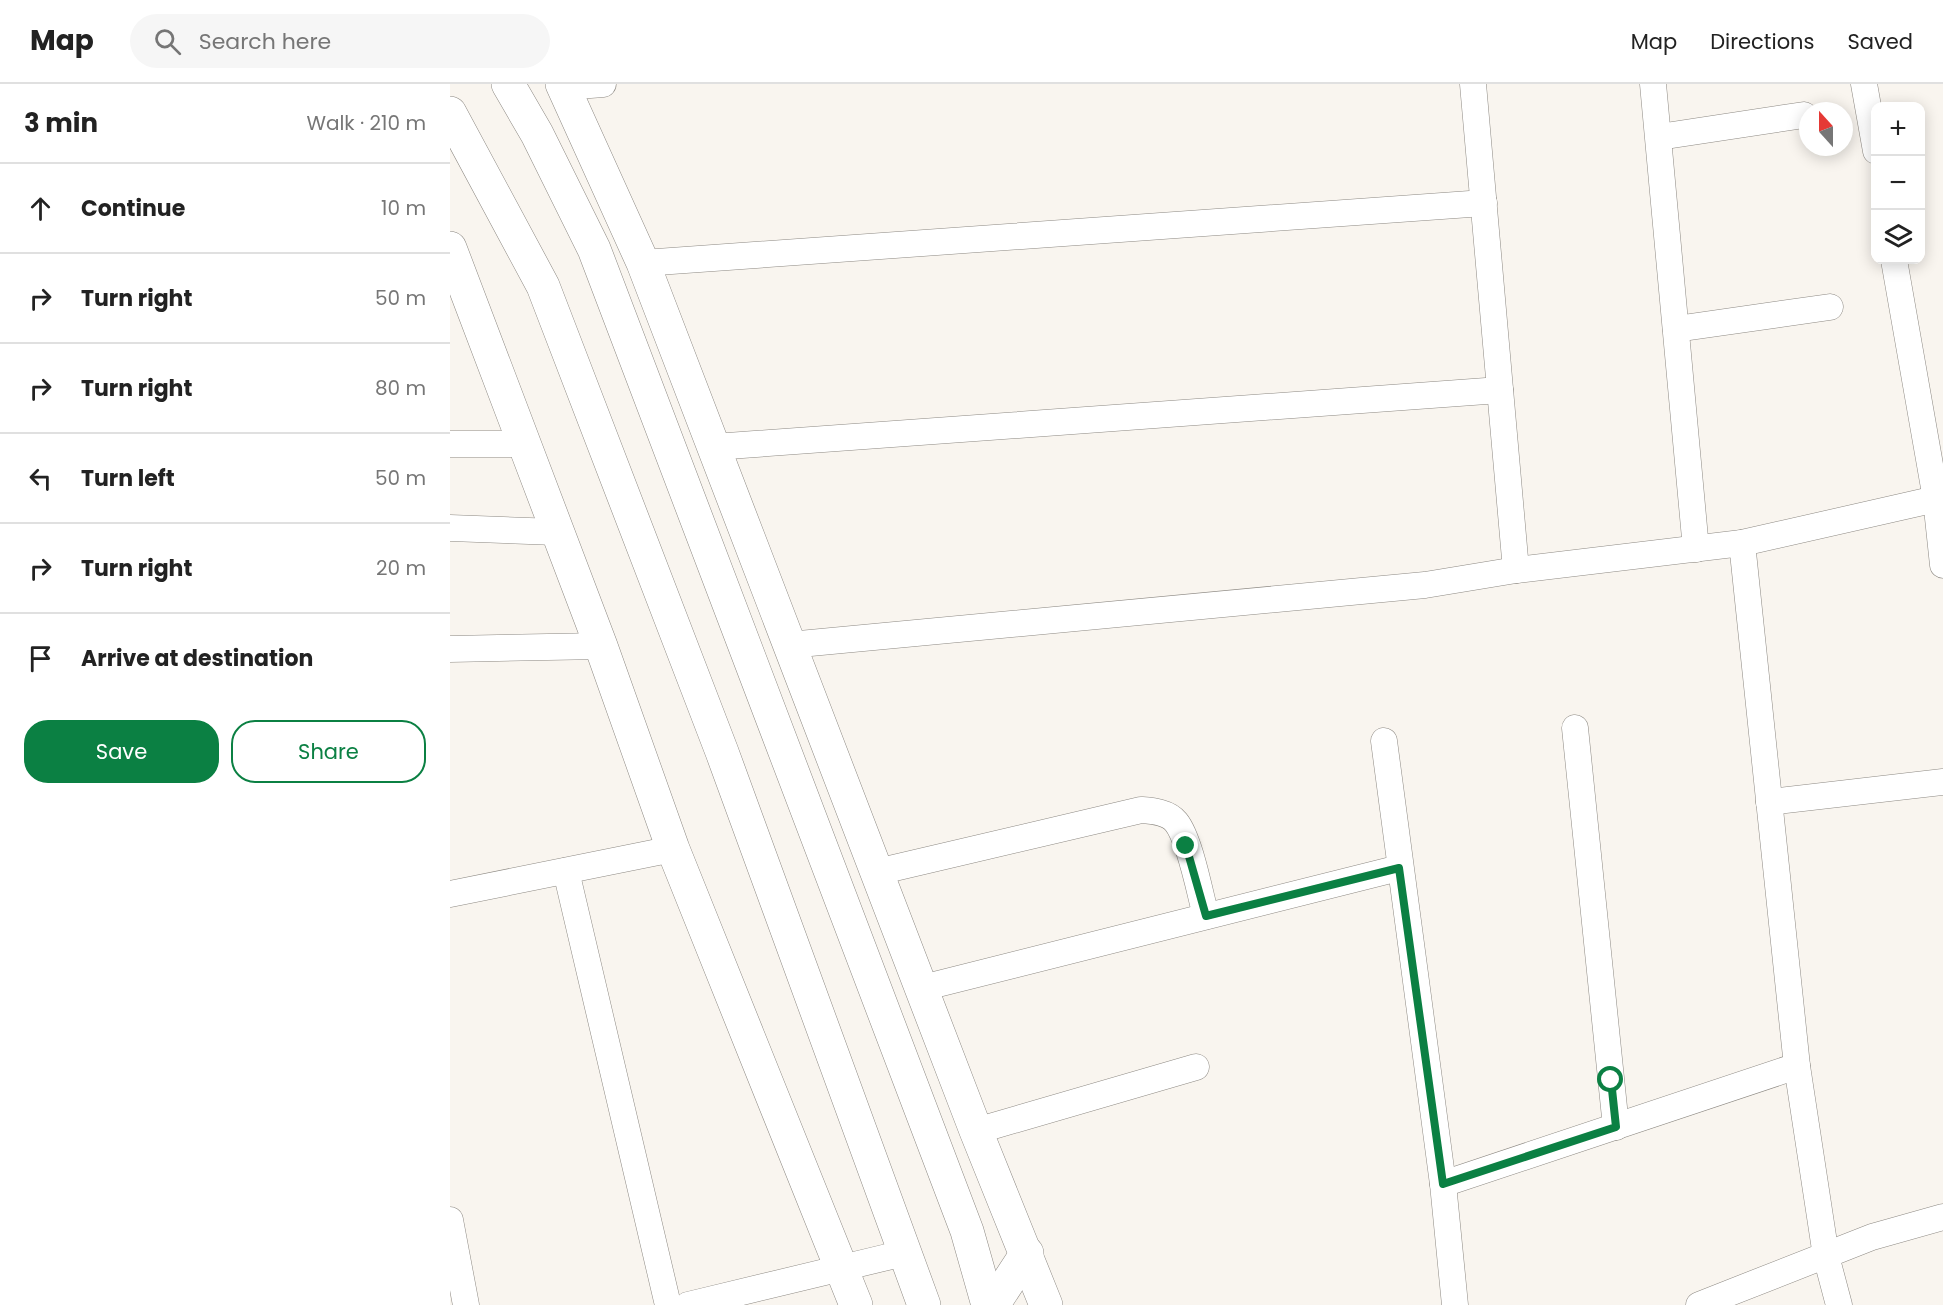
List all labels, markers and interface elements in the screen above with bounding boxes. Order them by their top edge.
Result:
search box [130,14,550,68]
text: Map [30,21,94,60]
icon: search [151,25,184,58]
text: Search here [199,26,331,57]
text: Map [1631,27,1677,56]
text: Directions [1710,27,1814,56]
text: Saved [1847,27,1913,56]
north arrow [1799,102,1853,156]
map controls [1871,102,1925,264]
button: + [1871,102,1925,156]
text: 3 min [24,105,98,141]
text: Walk · 210 m [306,109,426,137]
button: − [1871,156,1925,210]
icon: ahead [24,192,57,225]
text: Continue [81,193,185,224]
text: 10 m [381,194,426,222]
button: layers [1871,210,1925,264]
icon: right [24,282,57,315]
text: Turn right [81,283,192,314]
text: 50 m [375,284,426,312]
icon: right [24,372,57,405]
text: Turn right [81,373,192,404]
text: 80 m [375,374,426,402]
icon: left [24,462,57,495]
text: Turn left [81,463,175,494]
text: 50 m [375,464,426,492]
icon: right [24,552,57,585]
text: Turn right [81,553,192,584]
text: 20 m [376,554,426,582]
icon: arrive [24,642,57,675]
text: Arrive at destination [81,643,313,674]
button: Save [24,720,219,783]
button: Share [231,720,426,783]
route end [1172,832,1198,858]
route start [1597,1066,1623,1092]

